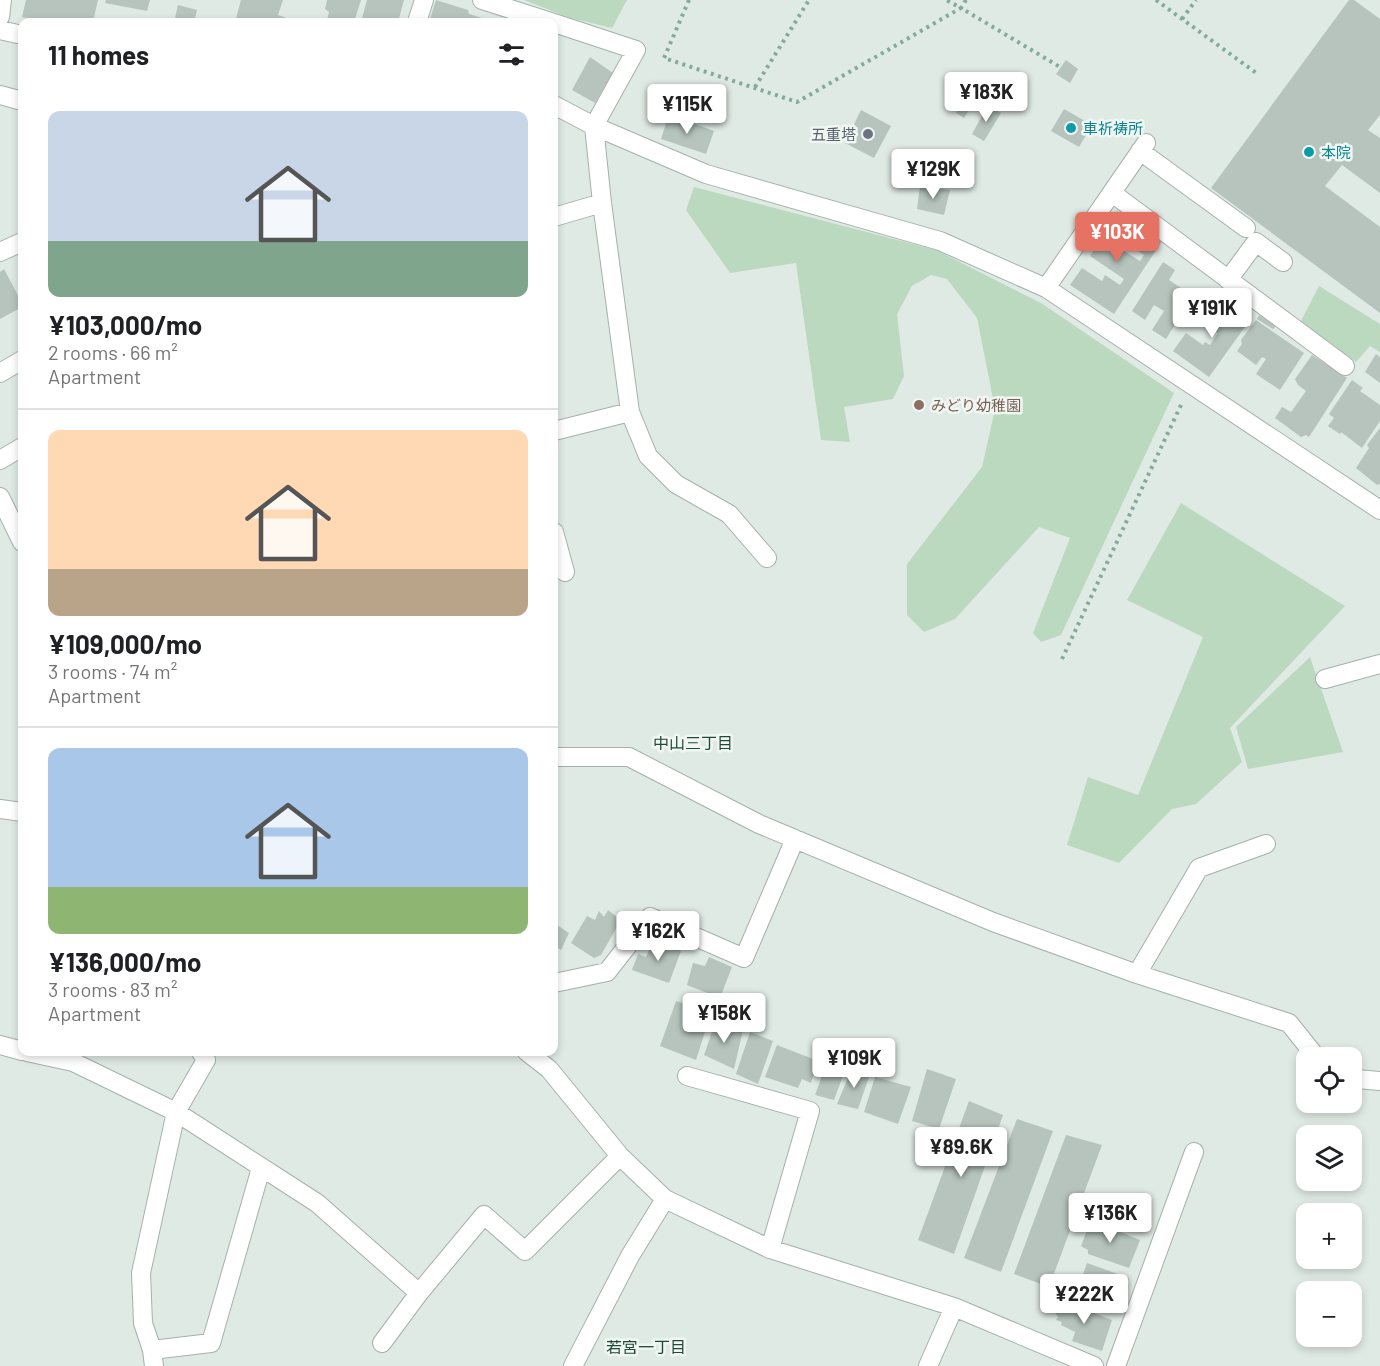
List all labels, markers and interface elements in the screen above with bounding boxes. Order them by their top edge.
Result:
icon: filters [495,38,528,71]
text: 11 homes [48,39,149,70]
pin: ¥183K [944,72,1028,123]
text: ¥183K [959,79,1013,103]
pin: ¥115K [645,84,729,135]
text: ¥115K [661,91,713,115]
place label: 車祈祷所 [1083,119,1143,137]
marker: 車祈祷所 [1064,121,1078,135]
place label: 五重塔 [811,125,856,143]
marker: 五重塔 [861,127,875,141]
place label: 本院 [1321,143,1351,161]
marker: 本院 [1302,145,1316,159]
pin: ¥129K [891,149,975,200]
icon: home [234,150,342,258]
text: ¥129K [905,156,961,180]
pin: ¥103K [1075,212,1159,263]
text: ¥103K [1089,219,1145,243]
pin: ¥191K [1170,288,1254,339]
text: ¥191K [1187,295,1237,319]
text: ¥103,000/mo [48,309,202,340]
text: 2 rooms · 66 m² [48,340,178,364]
text: Apartment [48,364,141,388]
place label: みどり幼稚園 [931,396,1021,414]
marker: みどり幼稚園 [912,398,926,412]
icon: home [234,469,342,577]
text: ¥109,000/mo [48,628,202,659]
text: 3 rooms · 74 m² [48,659,177,683]
text: Apartment [48,683,141,707]
district label: 中山三丁目 [653,733,733,752]
icon: home [234,787,342,895]
pin: ¥162K [616,911,700,962]
text: ¥162K [630,918,686,942]
text: ¥136,000/mo [48,946,201,977]
text: 3 rooms · 83 m² [48,977,177,1001]
pin: ¥158K [682,993,766,1044]
text: ¥158K [697,1000,751,1024]
text: Apartment [48,1001,141,1025]
pin: ¥109K [812,1038,896,1089]
text: ¥109K [826,1045,882,1069]
map controls [1296,1047,1362,1347]
button: locate [1296,1047,1362,1113]
button: layers [1296,1125,1362,1191]
pin: ¥89.6K [912,1127,1010,1178]
text: ¥89.6K [929,1134,993,1158]
pin: ¥136K [1068,1193,1152,1244]
text: ¥136K [1083,1200,1137,1224]
button: + [1296,1203,1362,1269]
pin: ¥222K [1042,1274,1126,1325]
text: ¥222K [1054,1281,1114,1305]
button: − [1296,1281,1362,1347]
district label: 若宮一丁目 [606,1337,686,1356]

